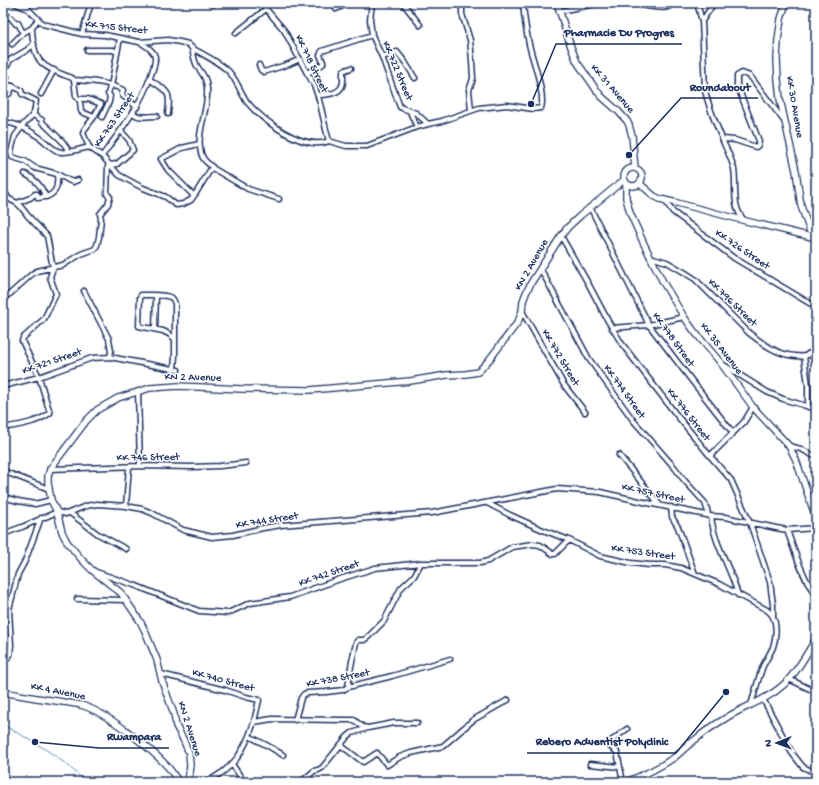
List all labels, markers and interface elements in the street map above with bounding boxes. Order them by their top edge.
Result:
street label: KK 715 Street [84,19,149,37]
callout: Pharmacie Du Progres [556,20,682,44]
text: Pharmacie Du Progres [563,27,675,41]
street label: KK 718 Street [292,33,331,96]
street label: KK 722 Street [379,40,415,104]
street label: KK 31 Avenue [588,62,637,116]
callout: Roundabout [681,74,758,98]
street label: KK 30 Avenue [783,75,805,139]
text: Roundabout [689,82,751,96]
street label: KK 763 Street [92,89,139,150]
street label: KK 726 Street [712,227,773,274]
street label: KN 2 Avenue [513,237,552,293]
street label: KK 796 Street [705,277,760,330]
street label: KK 778 Street [649,311,698,371]
street label: KK 35 Avenue [697,321,745,377]
street label: KK 772 Street [539,328,582,390]
street label: KK 721 Street [21,346,85,378]
street label: KK 774 Street [601,363,648,422]
street label: KN 2 Avenue [164,372,222,385]
street label: KK 776 Street [664,386,713,445]
street label: KK 746 Street [116,451,181,465]
street label: KK 757 Street [621,481,687,507]
street label: KK 744 Street [235,510,300,532]
street label: KK 753 Street [611,543,677,564]
street label: KK 742 Street [297,558,362,590]
street label: KK 740 Street [191,667,257,695]
street label: KK 738 Street [305,667,372,691]
street label: KK 4 Avenue [30,681,87,703]
street label: KN 2 Avenue [174,700,204,758]
north arrow [757,723,797,763]
callout: Rwampara [99,724,169,748]
callout: Rebero Adventist Polyclinic [527,729,676,753]
text: Rwampara [106,731,162,745]
text: Rebero Adventist Polyclinic [535,736,669,750]
text: N [763,739,775,747]

